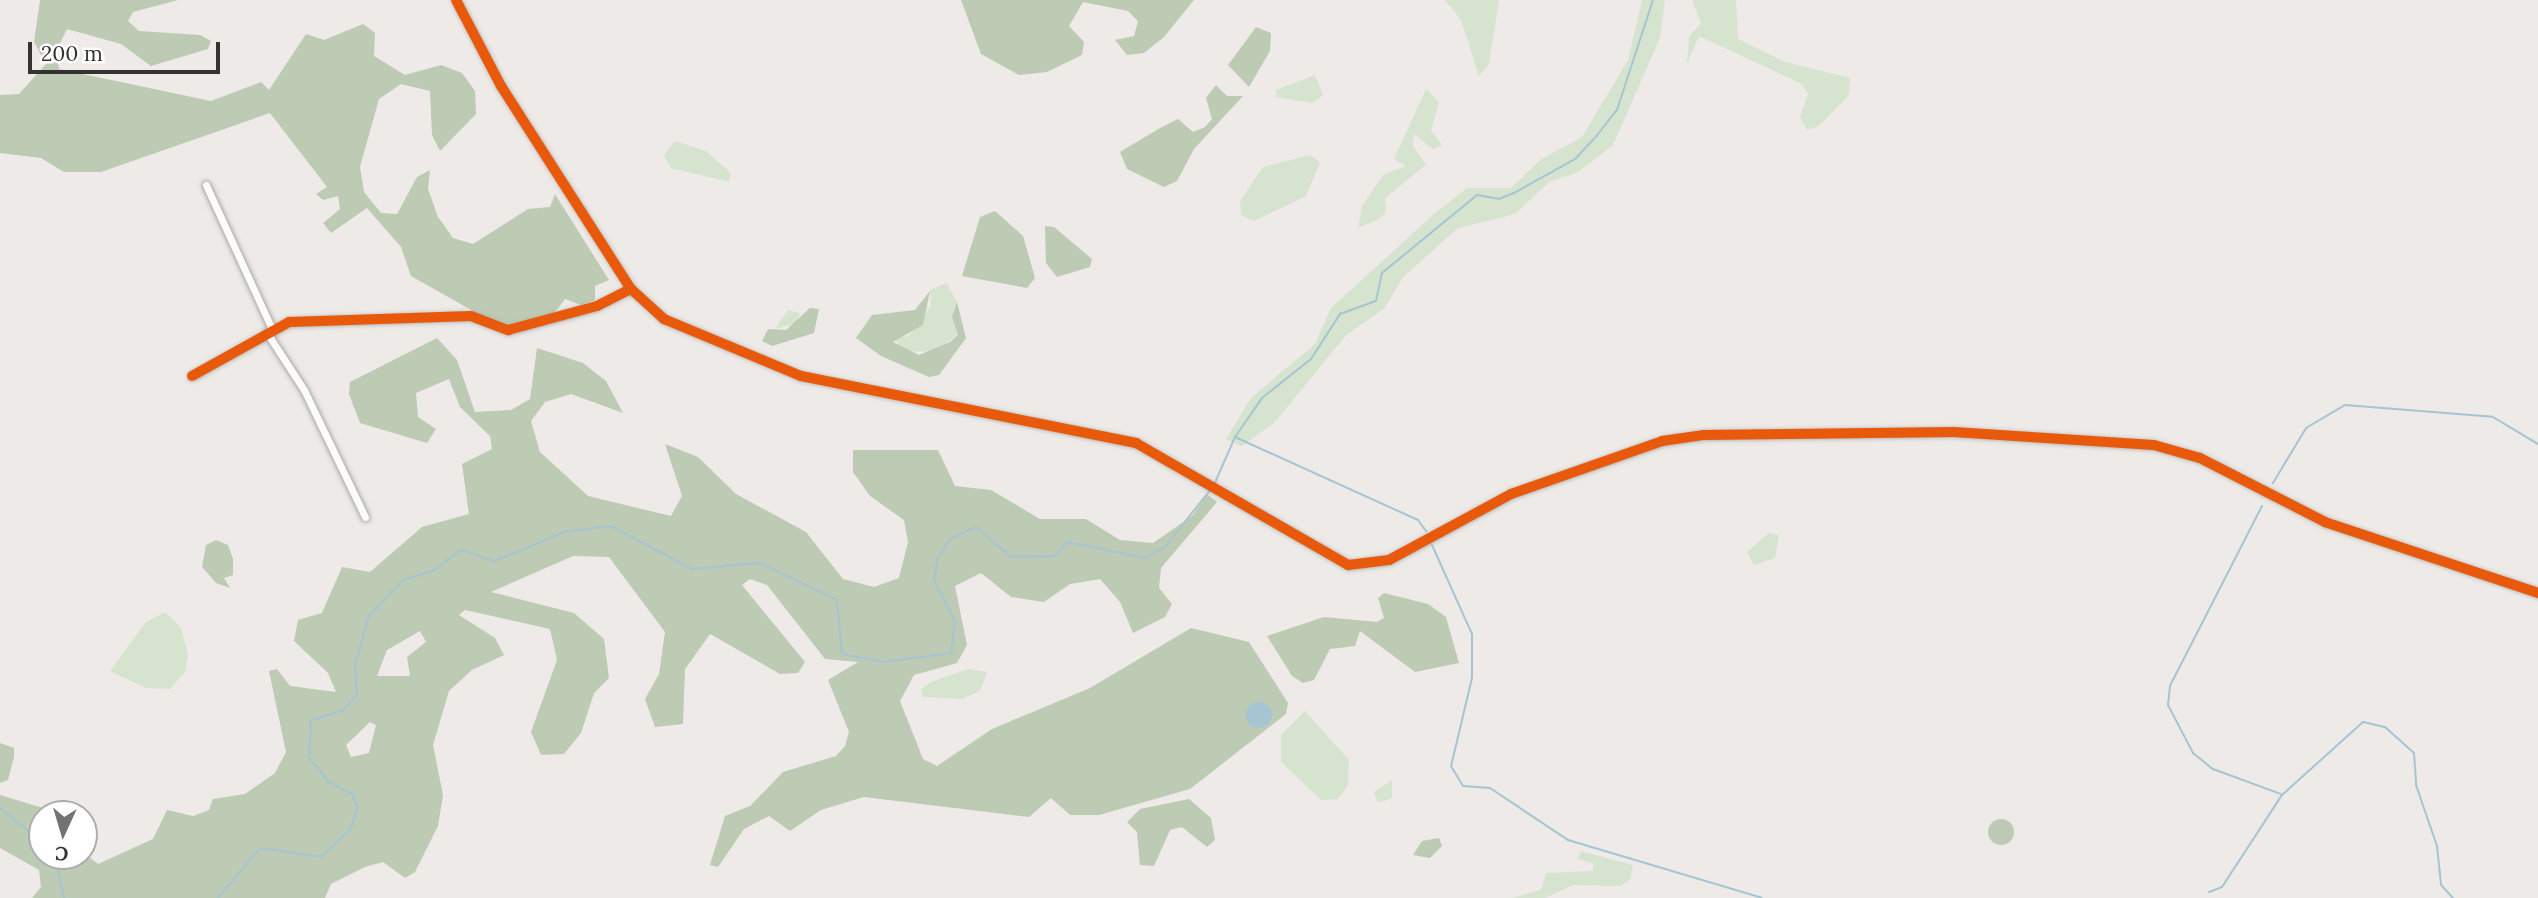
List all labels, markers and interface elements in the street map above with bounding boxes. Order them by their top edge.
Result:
scale bar [32,28,224,72]
text: 200 m [41,40,103,67]
north arrow [28,800,98,870]
text: С [54,842,69,866]

